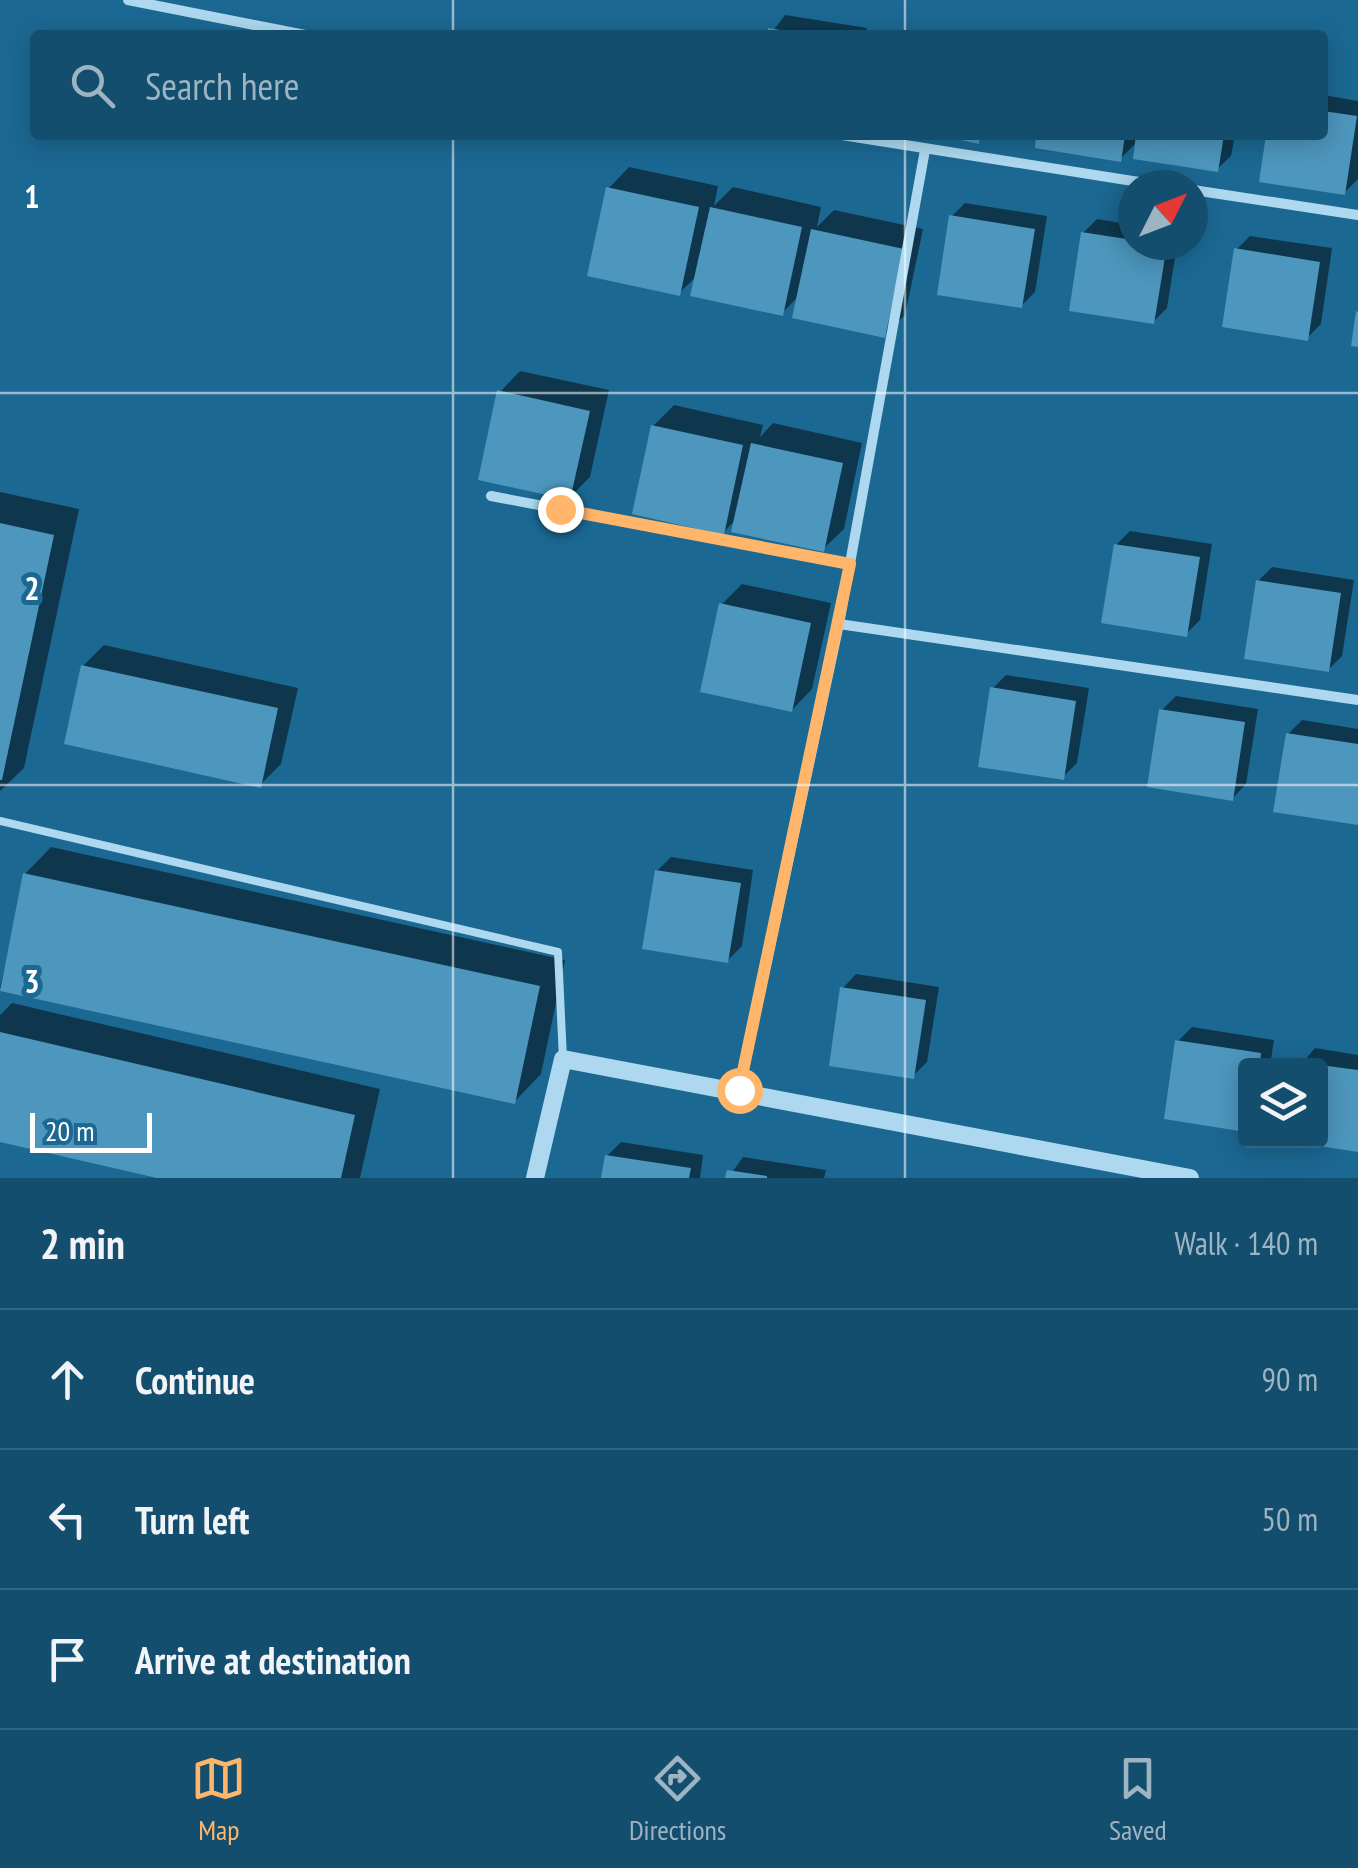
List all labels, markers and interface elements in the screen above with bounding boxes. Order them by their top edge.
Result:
search box [30,30,1328,140]
icon: search [65,58,120,113]
text: Search here [145,61,299,110]
north arrow [1118,170,1208,260]
text: 1 [24,175,40,217]
route end [538,487,584,533]
text: 2 [24,567,40,609]
text: 3 [24,960,40,1002]
map controls [1238,1058,1328,1148]
button: layers [1238,1058,1328,1148]
route start [717,1068,763,1114]
scale bar [30,1108,152,1152]
text: 20 m [45,1112,94,1149]
text: 2 min [40,1216,125,1271]
text: Walk · 140 m [1174,1222,1318,1264]
icon: ahead [40,1352,95,1407]
text: Continue [135,1355,255,1404]
text: 90 m [1262,1358,1318,1400]
icon: left [40,1492,95,1547]
text: Turn left [135,1495,249,1544]
text: 50 m [1262,1498,1318,1540]
icon: arrive [40,1632,95,1687]
text: Arrive at destination [135,1635,411,1684]
tab: Map [191,1751,246,1848]
tab: Directions [629,1751,726,1848]
tab: Saved [1109,1751,1167,1848]

